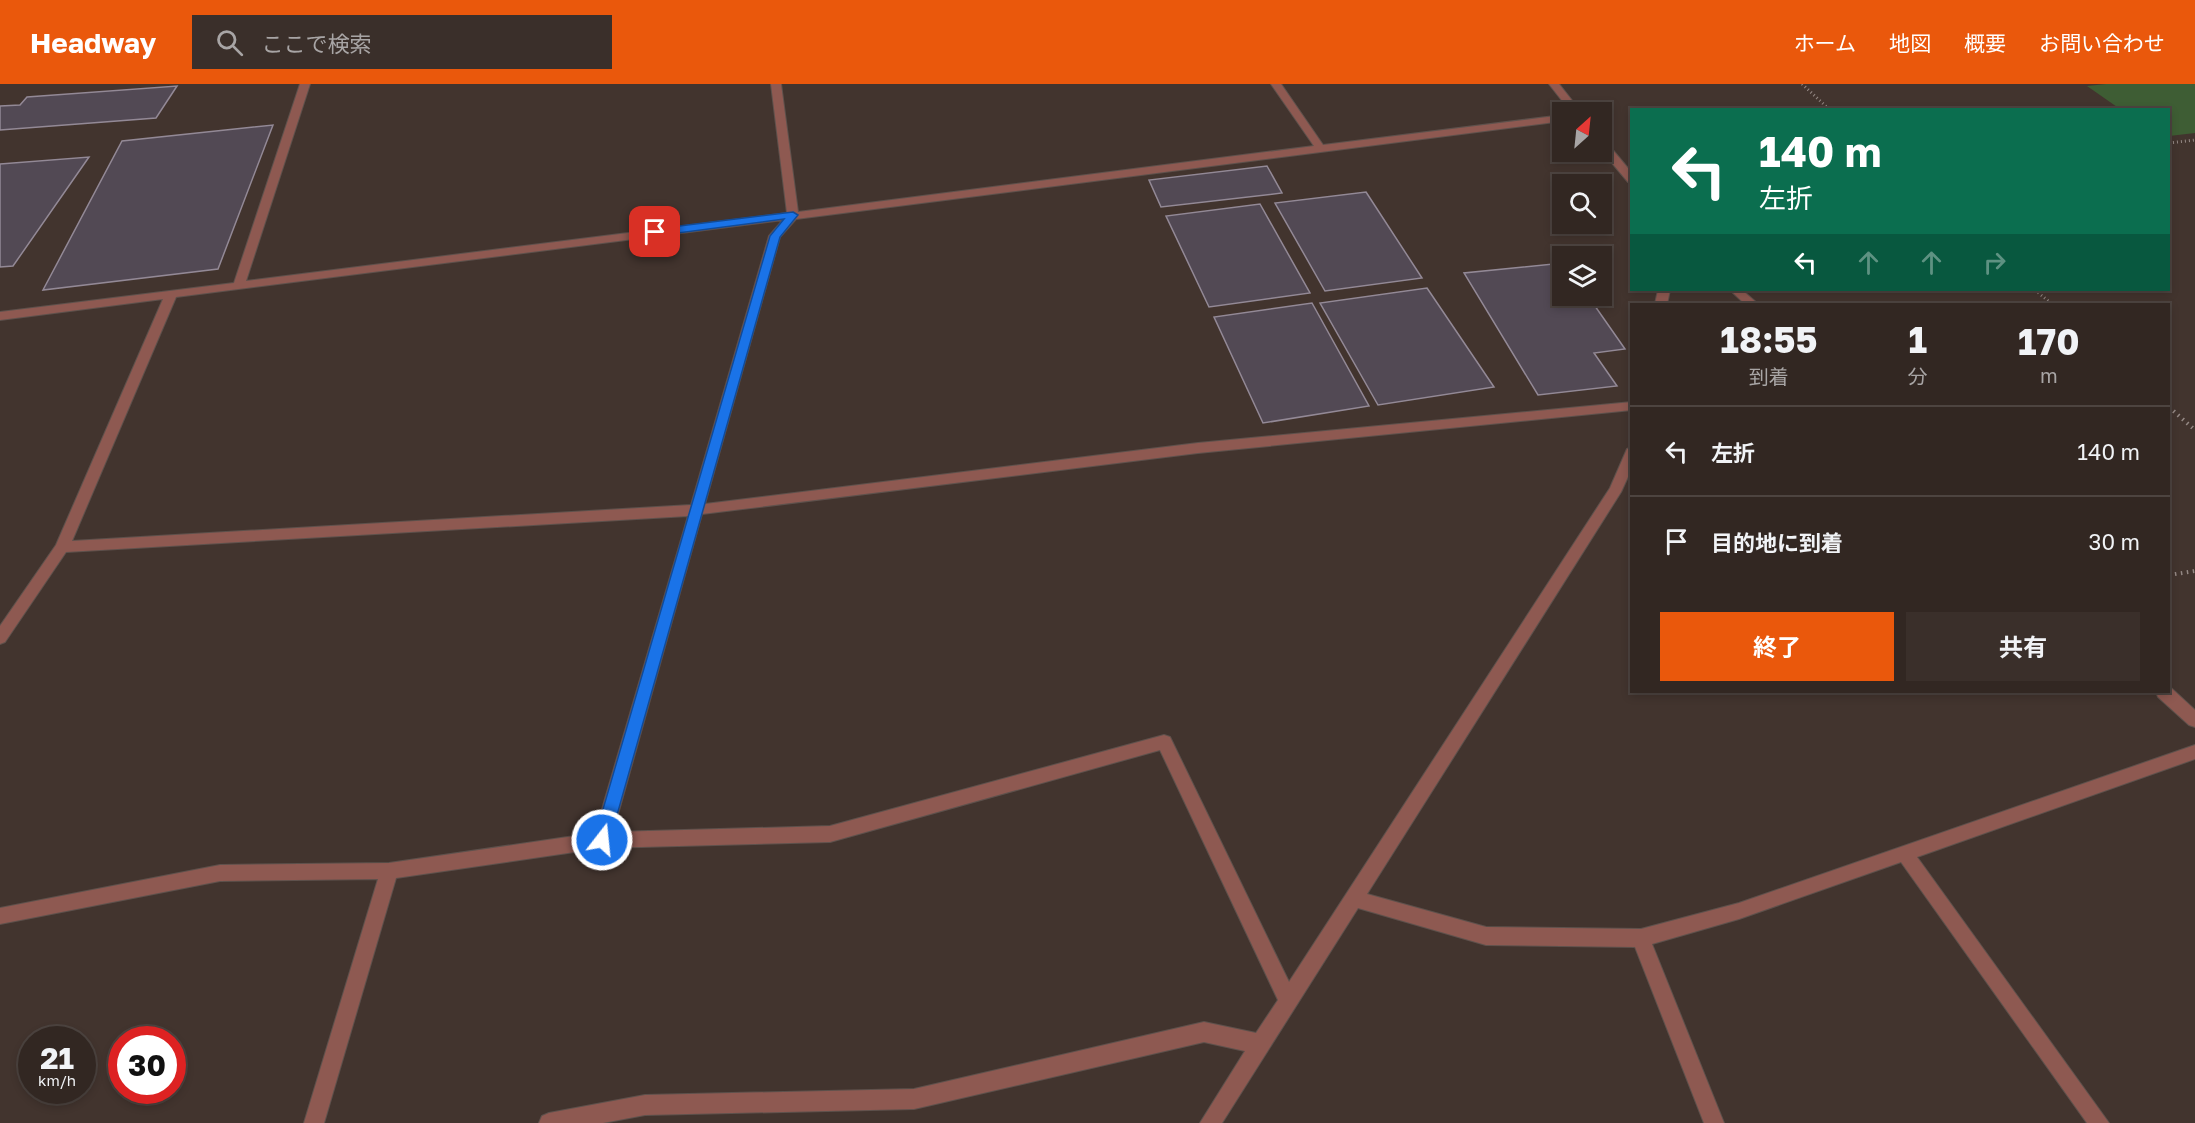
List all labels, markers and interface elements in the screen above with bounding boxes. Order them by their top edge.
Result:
search box [192,15,612,69]
text: Headway [30,26,156,59]
icon: search [213,26,246,59]
text: ここで検索 [261,30,371,57]
text: ホーム [1794,30,1856,56]
text: 地図 [1889,30,1931,56]
text: 概要 [1964,30,2006,56]
text: お問い合わせ [2039,30,2165,56]
north arrow [1552,102,1612,162]
map controls [1552,102,1612,306]
text: 140 m [1759,126,1881,176]
icon: left [1660,132,1738,210]
button: search [1552,174,1612,234]
text: 左折 [1759,182,1813,214]
pin [629,206,680,257]
icon: arrive [638,215,671,248]
button: layers [1552,246,1612,306]
icon: left [1789,246,1822,279]
icon: ahead [1852,246,1885,279]
icon: ahead [1915,246,1948,279]
icon: right [1978,246,2011,279]
text: 18:55 [1720,318,1817,361]
text: 1 [1908,318,1927,361]
text: 170 [2018,320,2080,363]
text: m [2040,363,2058,387]
text: 到着 [1749,364,1789,388]
text: 分 [1908,364,1928,388]
icon: left [1660,435,1693,468]
text: 140 m [2077,438,2140,465]
text: 左折 [1711,439,1755,466]
icon: arrive [1660,525,1693,558]
text: 30 m [2089,528,2140,555]
text: 目的地に到着 [1711,529,1843,556]
button: 終了 [1660,612,1894,681]
button: 共有 [1906,612,2140,681]
position arrow [570,808,634,872]
speed limit sign: 30 [108,1026,186,1104]
text: 21 [40,1040,74,1076]
text: km/h [38,1071,76,1089]

